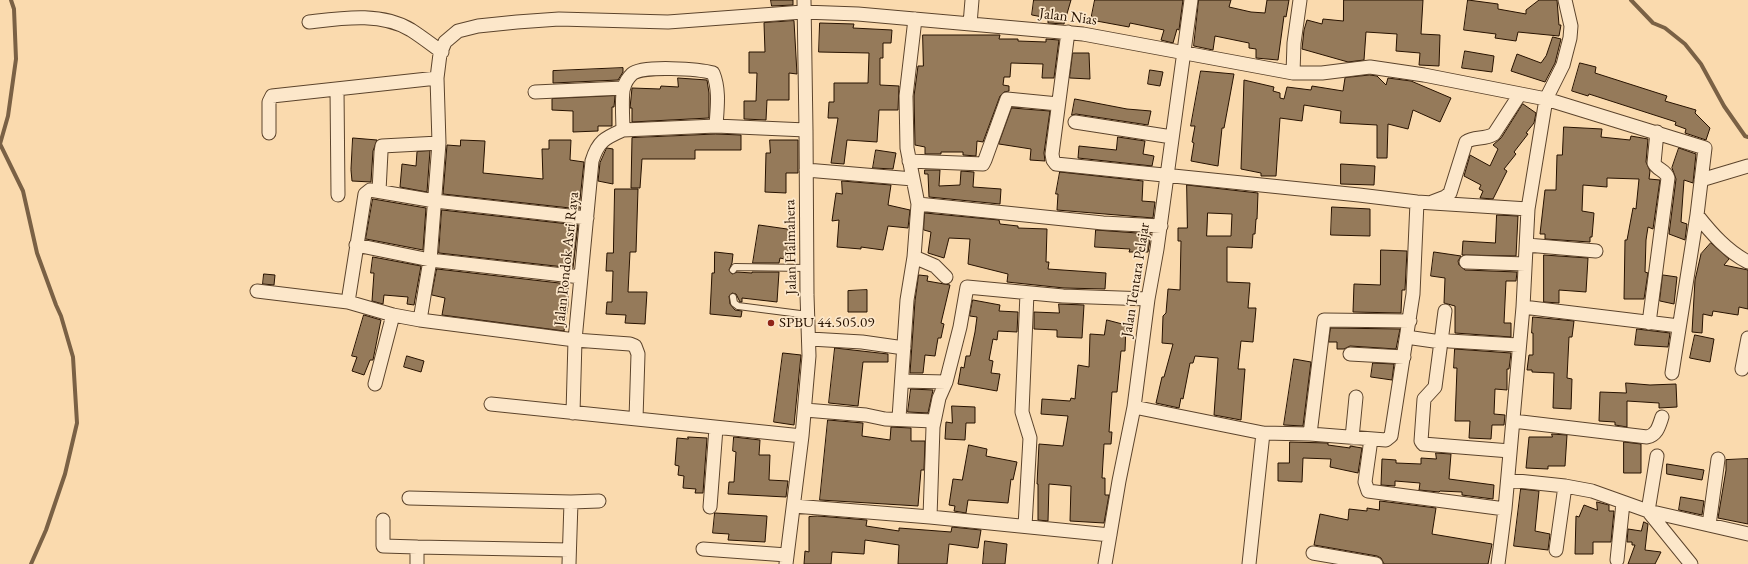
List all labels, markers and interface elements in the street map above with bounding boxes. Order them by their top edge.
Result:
street label: Jalan Nias [1038,5,1098,29]
street label: Jalan Pondok Asri Raya [551,191,583,327]
street label: Jalan Halmahera [781,199,801,295]
street label: Jalan Tentara Pelajar [1118,221,1154,339]
place label: SPBU 44.505.09 [779,314,874,332]
marker: SPBU 44.505.09 [766,318,776,328]

